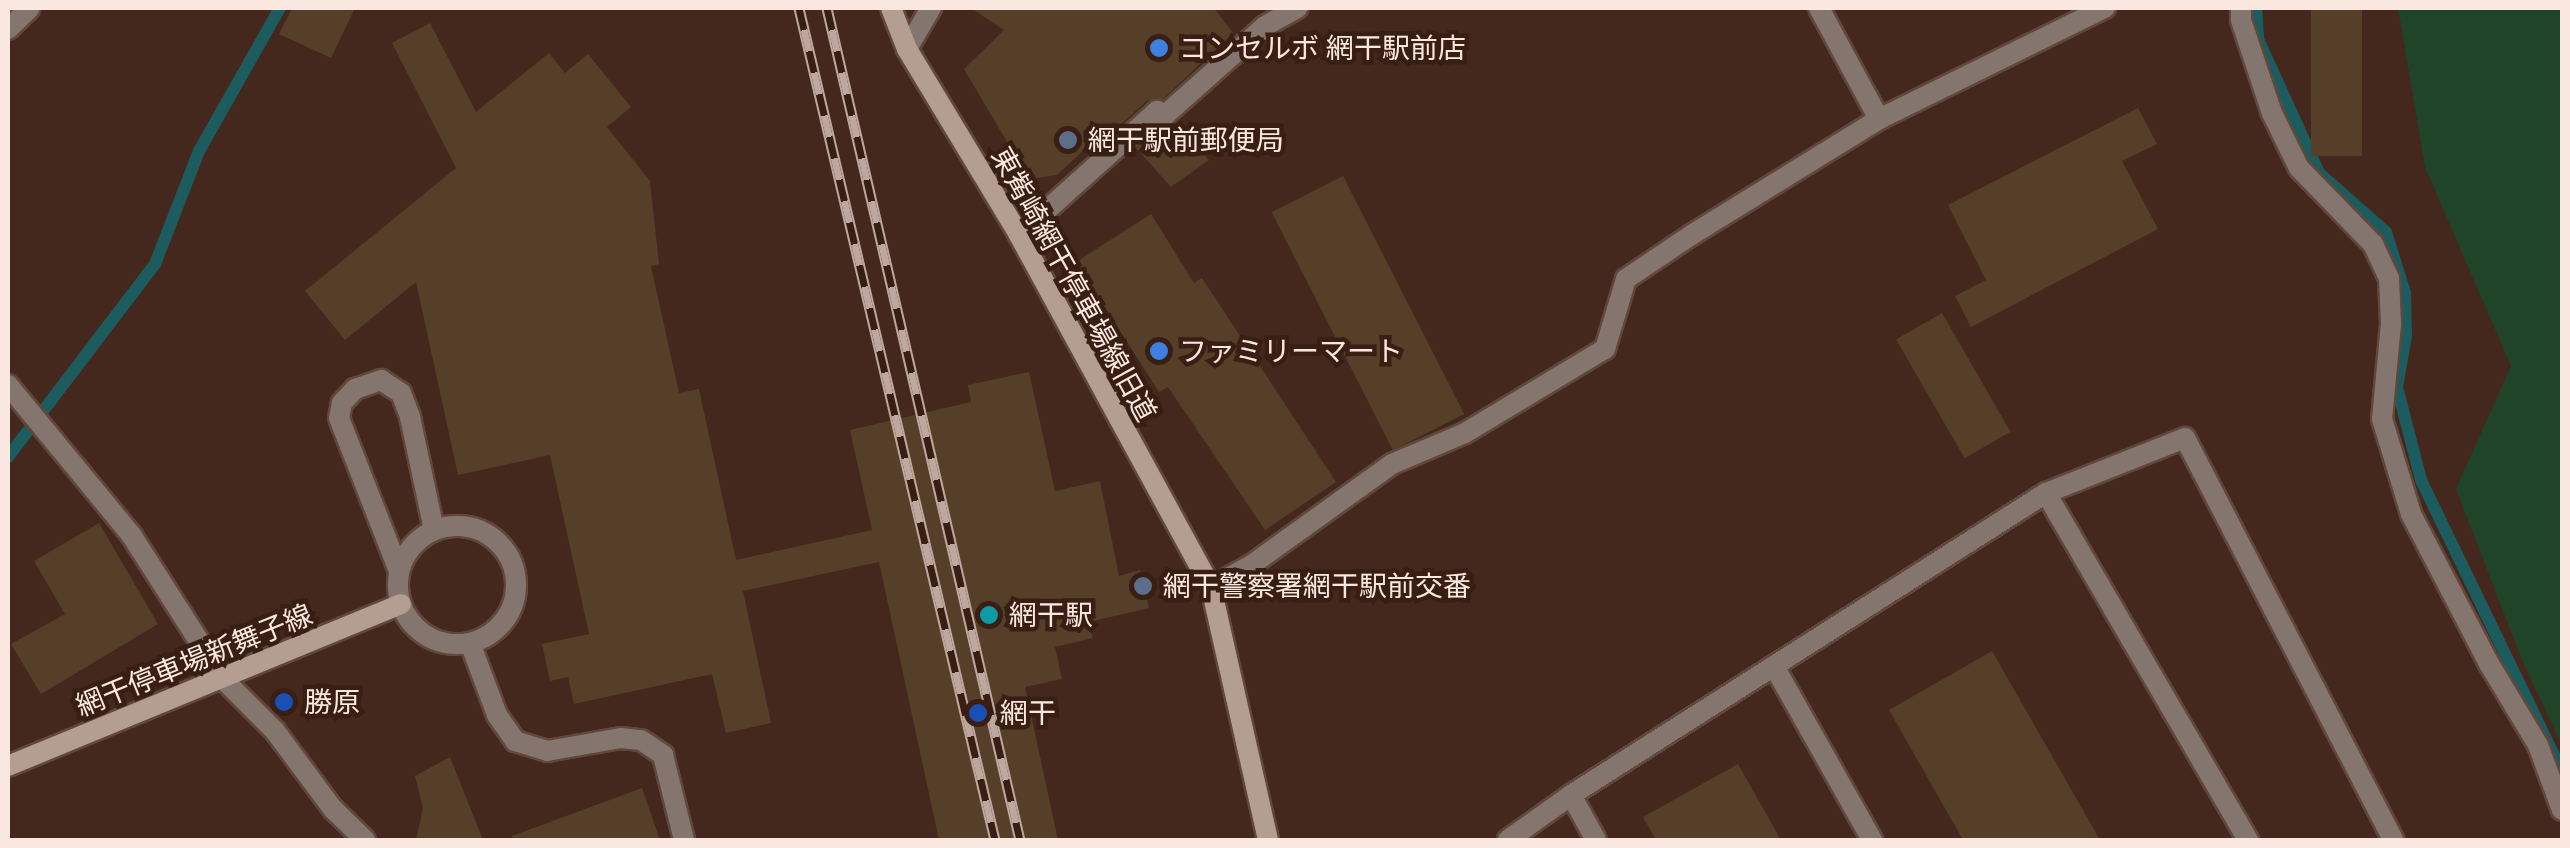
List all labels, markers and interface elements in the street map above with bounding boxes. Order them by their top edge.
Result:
place label: コンセルボ 網干駅前店 [1179,31,1466,65]
marker: コンセルボ 網干駅前店 [1148,37,1170,59]
place label: 網干駅前郵便局 [1088,123,1284,157]
marker: 網干駅前郵便局 [1057,129,1079,151]
street label: 東觜崎網干停車場線旧道 [985,141,1163,427]
place label: ファミリーマート [1179,334,1403,368]
marker: ファミリーマート [1148,340,1170,362]
place label: 網干警察署網干駅前交番 [1163,569,1471,603]
marker: 網干警察署網干駅前交番 [1132,575,1154,597]
street label: 網干停車場新舞子線 [71,597,317,723]
place label: 網干駅 [1009,598,1093,632]
marker: 網干駅 [978,604,1000,626]
place label: 勝原 [304,685,360,719]
marker: 勝原 [273,691,295,713]
place label: 網干 [1000,696,1056,730]
marker: 網干 [965,700,991,726]

